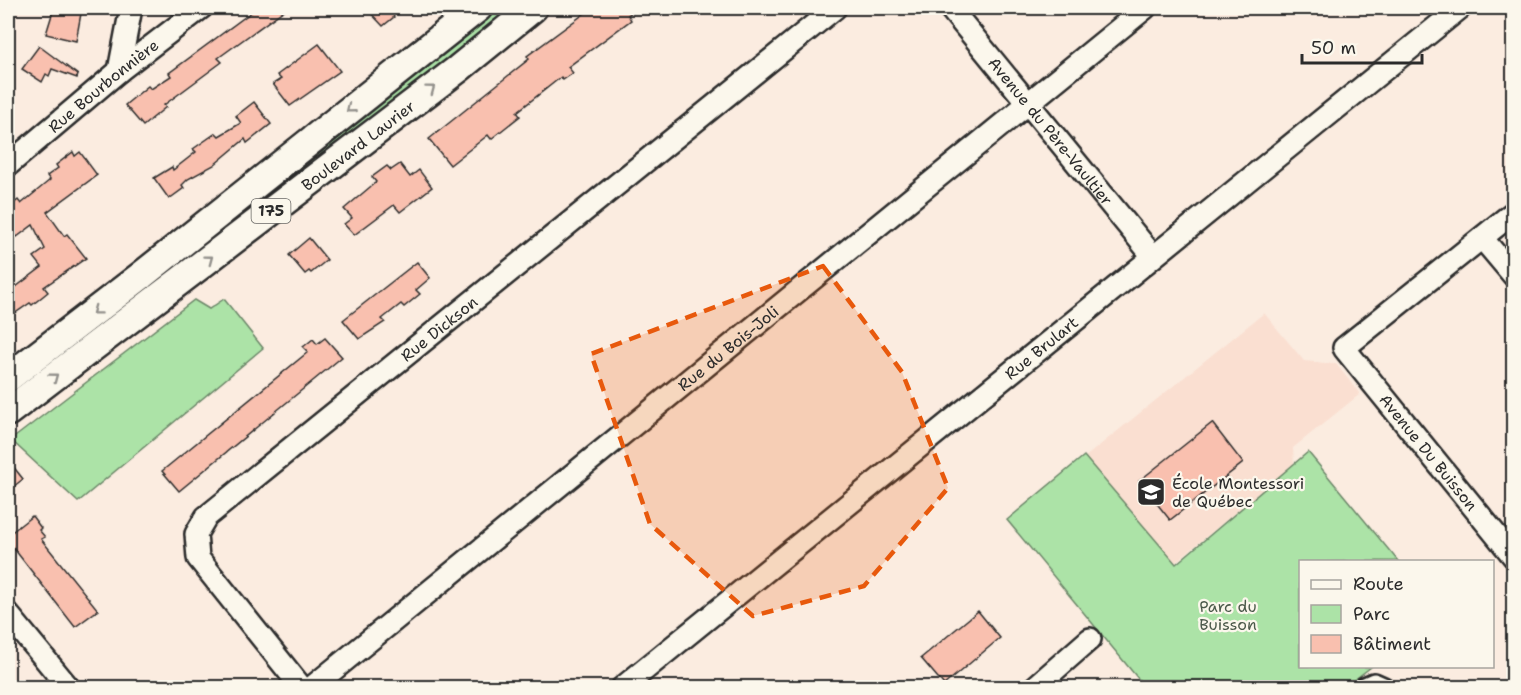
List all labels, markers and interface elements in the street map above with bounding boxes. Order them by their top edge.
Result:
scale bar [1302,27,1422,65]
street label: Rue Bourbonnière [44,34,163,138]
text: 50 m [1311,36,1356,60]
street label: Avenue du Père-Vaultier [983,53,1117,210]
one-way arrow [424,86,435,97]
street label: Boulevard Laurier [297,96,419,196]
one-way arrow [346,102,357,113]
road number: 175 [252,199,290,223]
one-way arrow [202,255,213,266]
street label: Rue Dickson [396,291,482,366]
street label: Rue du Bois-Joli [673,301,783,396]
one-way arrow [91,303,102,314]
street label: Rue Brulart [1001,312,1083,384]
one-way arrow [47,373,58,384]
street label: Avenue Du Buisson [1375,390,1482,515]
place label: École Montessori de Québec [1172,473,1304,512]
school or university icon: École Montessori de Québec [1135,476,1167,508]
legend [1299,560,1494,668]
text: Route [1353,572,1404,596]
park label: Parc du Buisson [1199,596,1257,635]
text: Parc [1353,602,1390,626]
text: Bâtiment [1353,632,1431,656]

